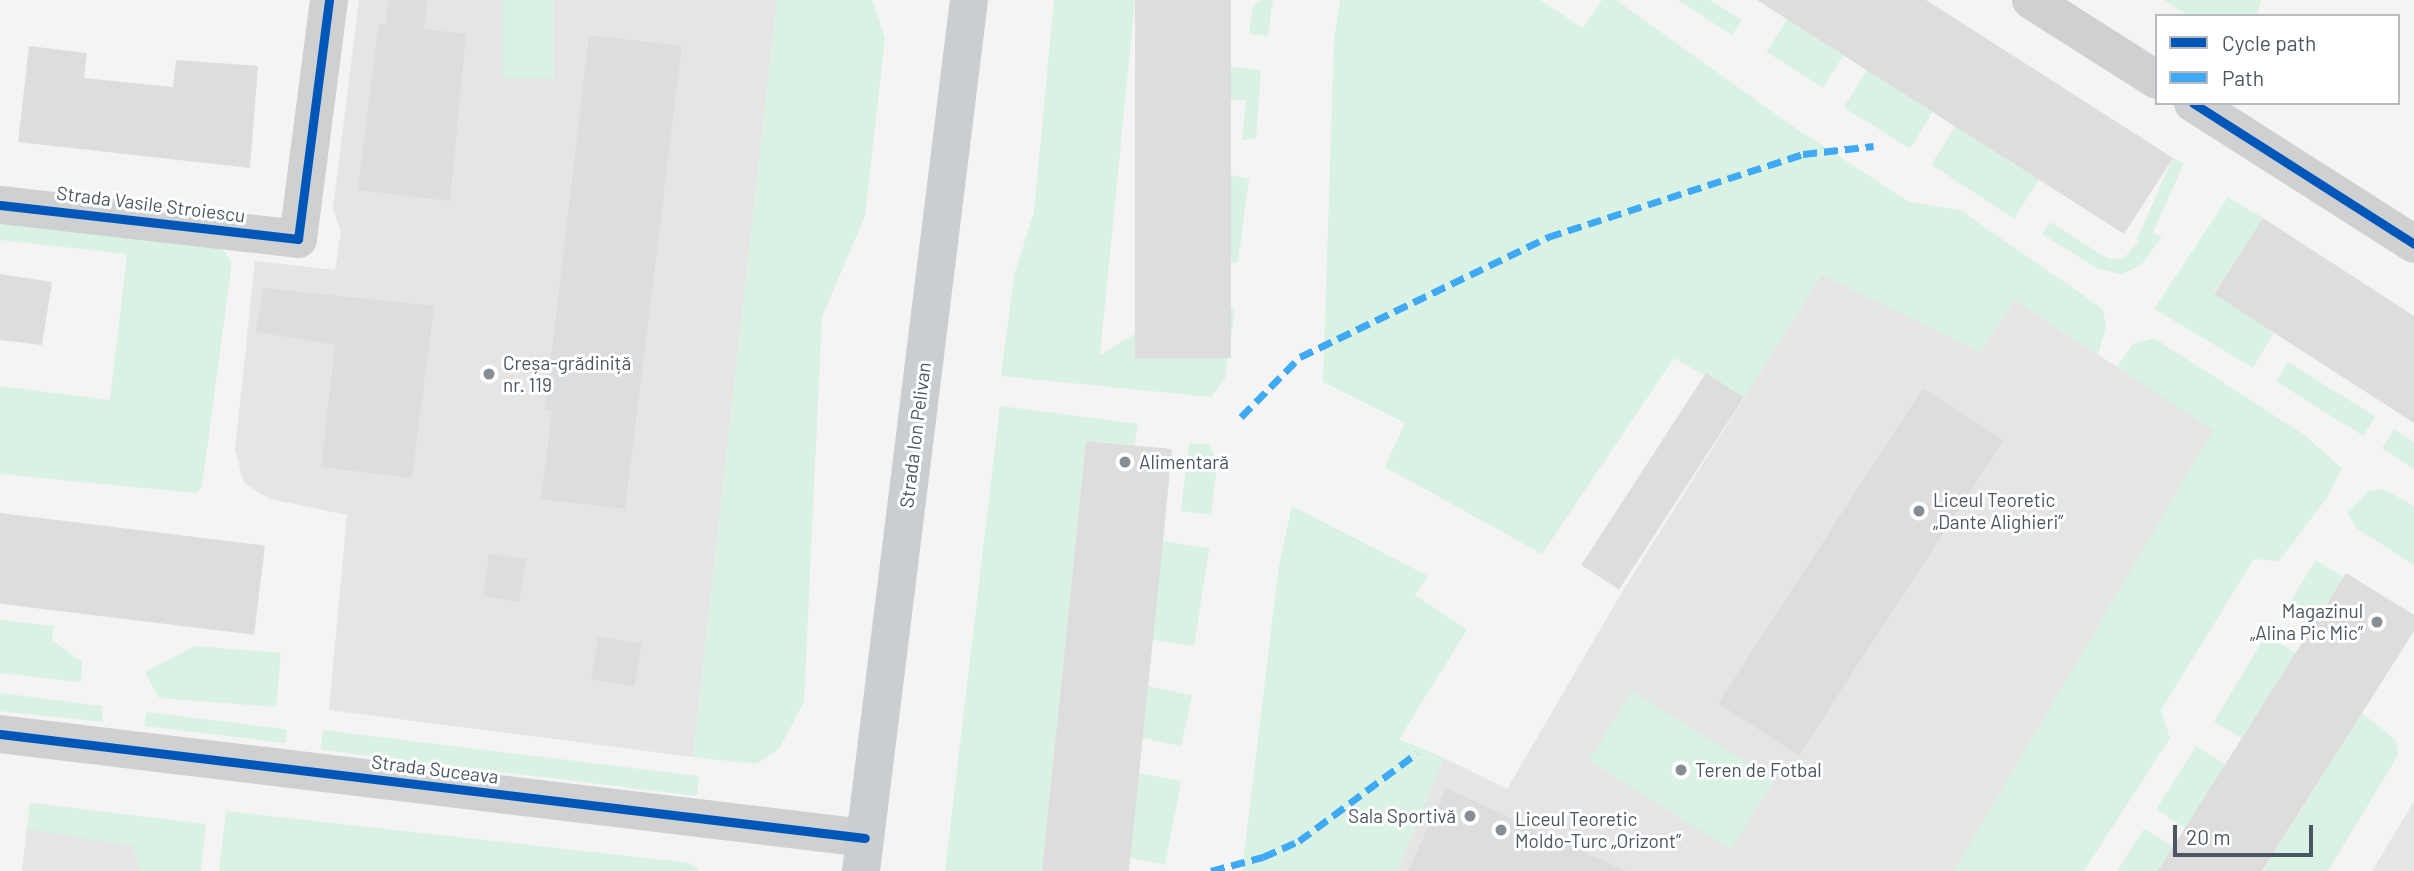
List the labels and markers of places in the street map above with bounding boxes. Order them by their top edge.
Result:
place label: Creșa-grădiniță nr. 119 [503,352,631,396]
marker: Creșa-grădiniță nr. 119 [481,366,497,382]
place label: Alimentară [1139,451,1229,473]
marker: Alimentară [1117,454,1133,470]
place label: Liceul Teoretic „Dante Alighieri” [1933,489,2063,533]
marker: Liceul Teoretic „Dante Alighieri” [1911,503,1927,519]
place label: Magazinul „Alina Pic Mic” [2250,600,2363,644]
marker: Magazinul „Alina Pic Mic” [2369,614,2385,630]
place label: Teren de Fotbal [1695,759,1822,781]
marker: Teren de Fotbal [1673,762,1689,778]
place label: Sala Sportivă [1348,805,1456,827]
marker: Sala Sportivă [1462,808,1478,824]
place label: Liceul Teoretic Moldo-Turc „Orizont” [1515,808,1681,852]
marker: Liceul Teoretic Moldo-Turc „Orizont” [1493,822,1509,838]

